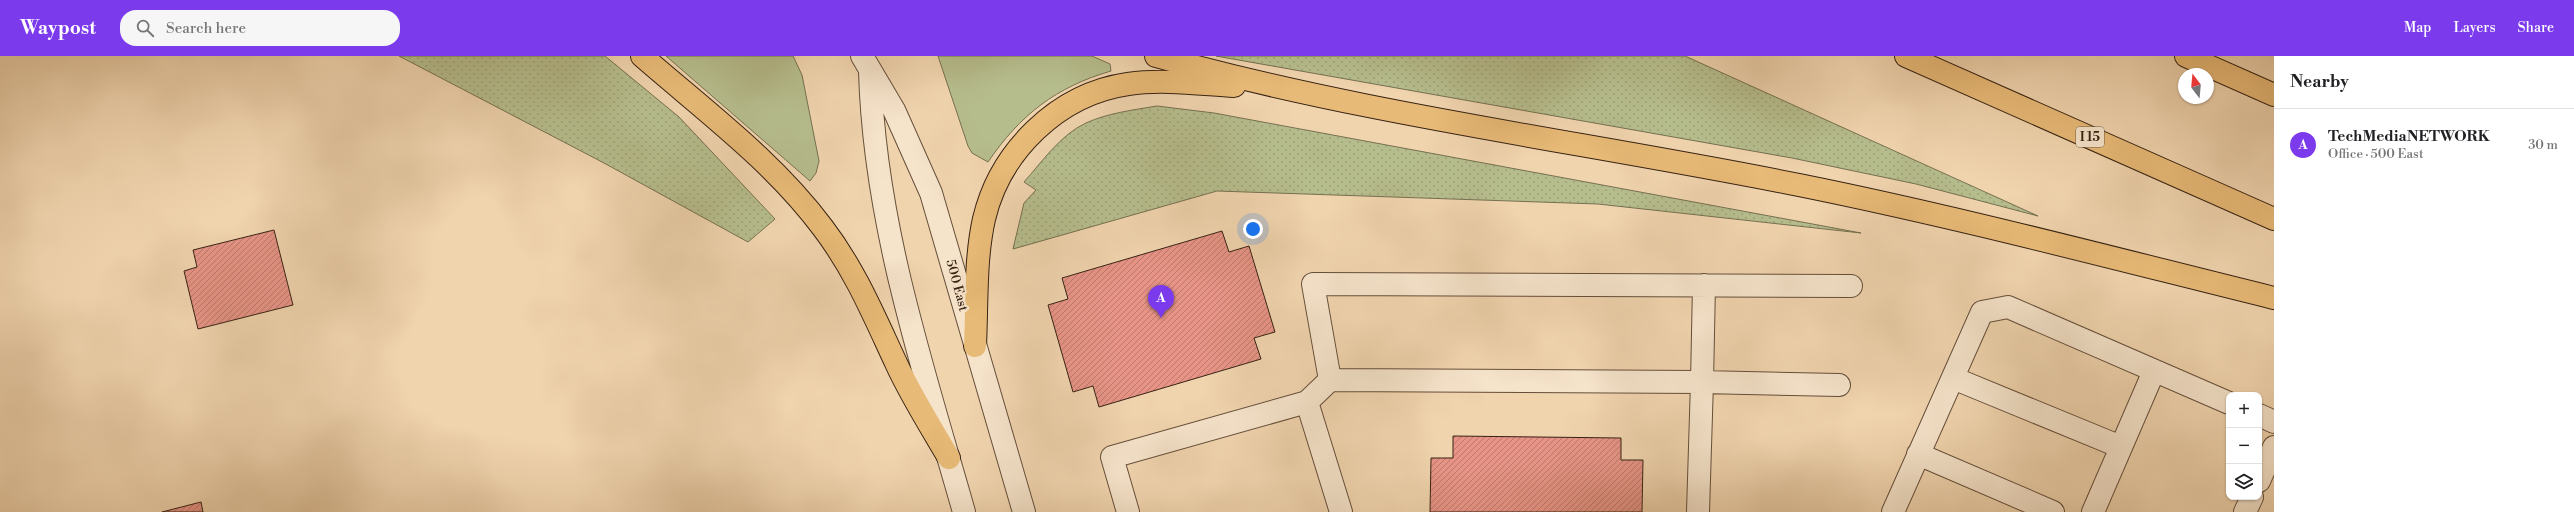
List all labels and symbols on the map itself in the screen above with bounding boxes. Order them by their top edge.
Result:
north arrow [2178,68,2214,104]
road number: I 15 [2076,127,2104,147]
your location [1243,219,1263,239]
street label: 500 East [942,258,972,313]
pin: A [1148,285,1174,318]

